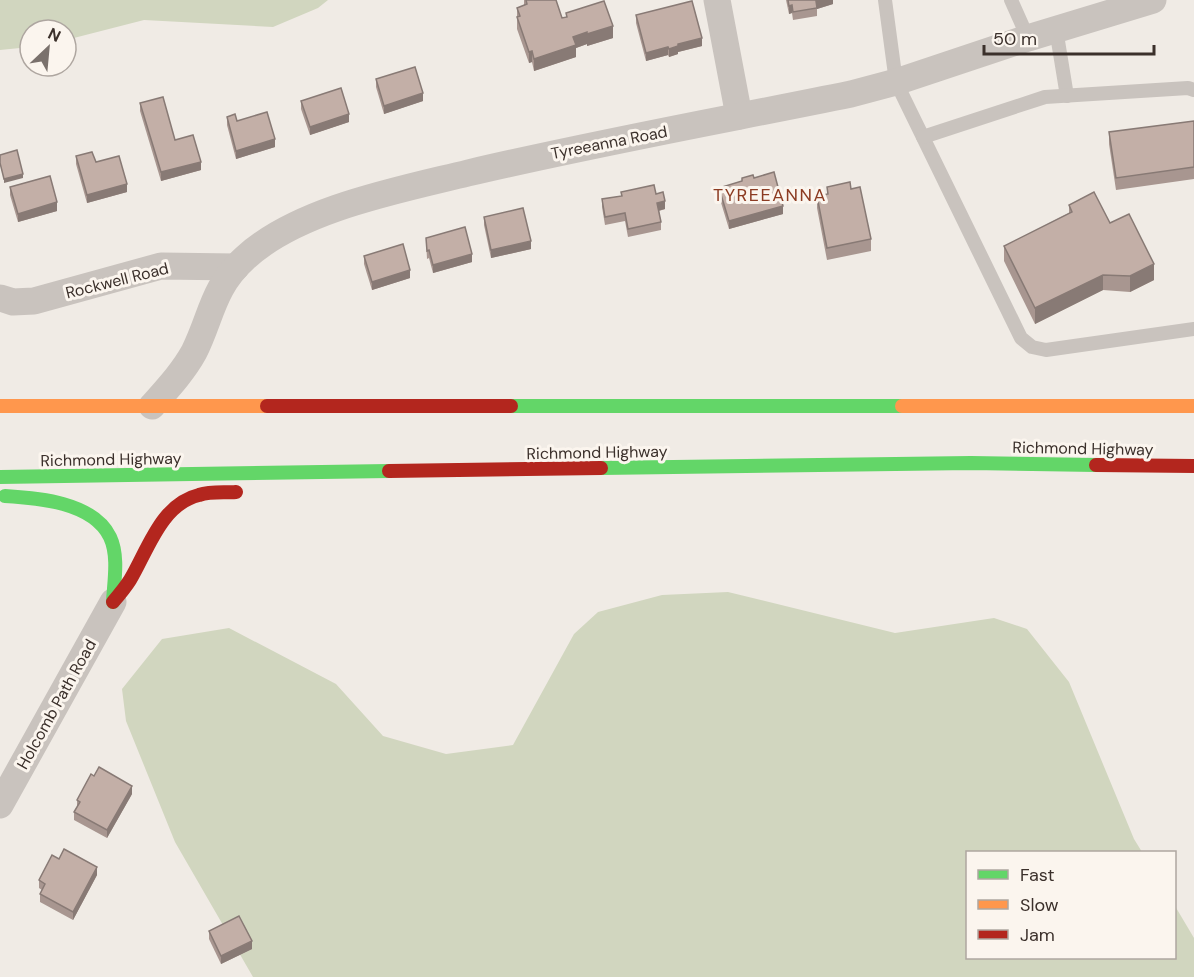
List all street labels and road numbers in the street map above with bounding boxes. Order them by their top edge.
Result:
street label: Tyreeanna Road [549,121,669,164]
street label: Rockwell Road [63,258,171,303]
street label: Richmond Highway [1012,437,1154,460]
street label: Richmond Highway [526,441,668,464]
street label: Richmond Highway [40,448,182,471]
street label: Holcomb Path Road [12,636,101,773]

